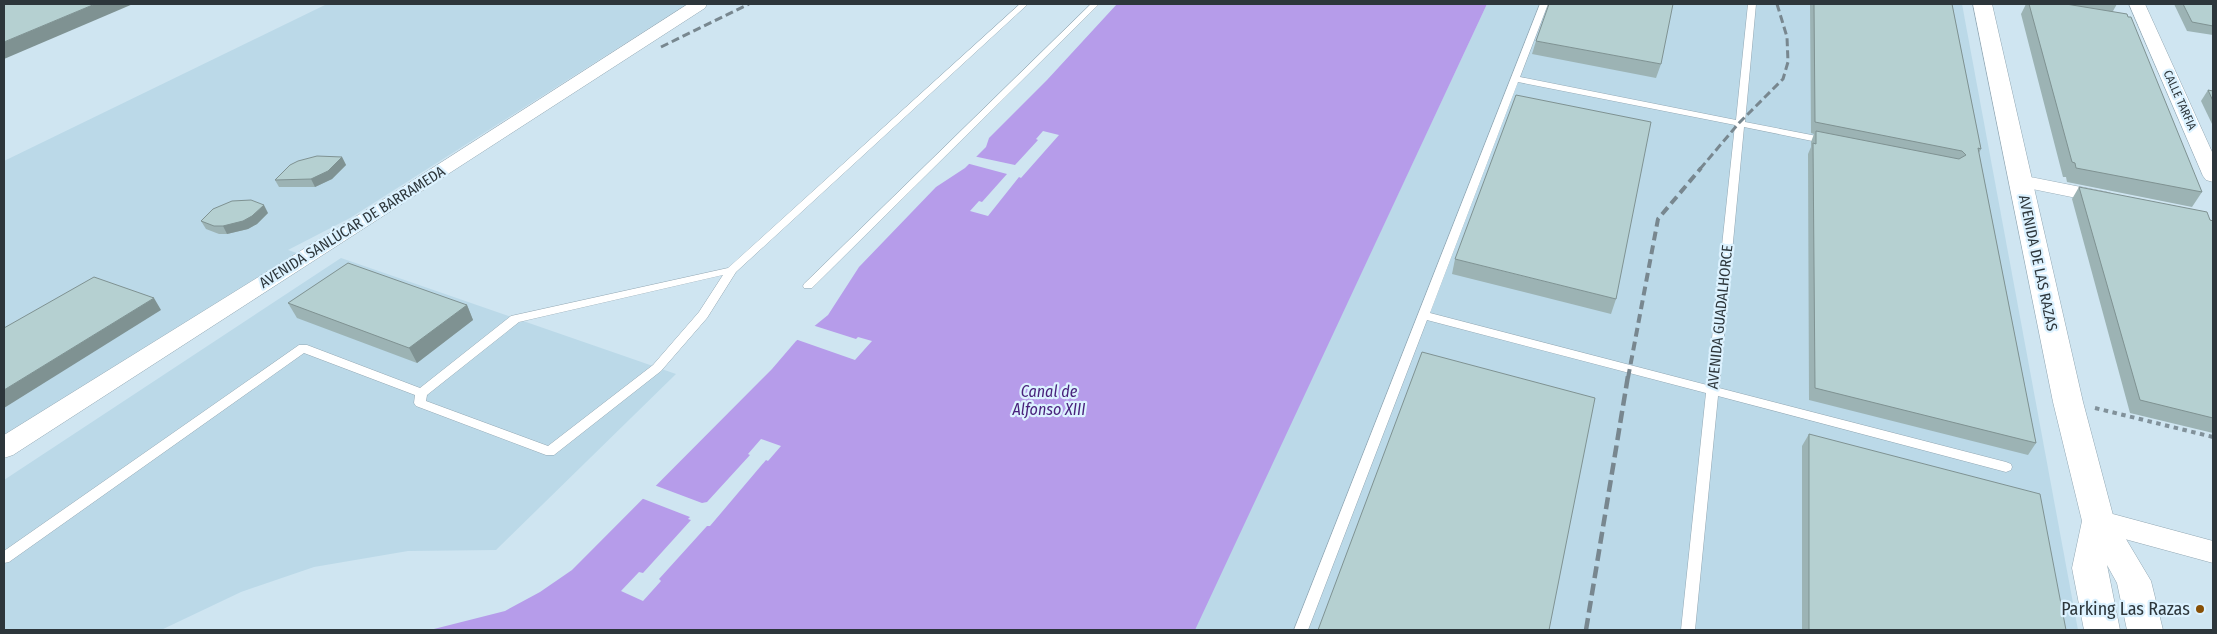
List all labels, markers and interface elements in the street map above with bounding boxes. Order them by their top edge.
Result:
street label: CALLE TARFIA [2161,68,2200,133]
street label: AVENIDA SANLÚCAR DE BARRAMEDA [256,162,448,292]
street label: AVENIDA DE LAS RAZAS [2015,193,2061,333]
street label: AVENIDA GUADALHORCE [1703,244,1737,390]
water label: Canal de Alfonso XIII [1011,382,1086,419]
place label: Parking Las Razas [2061,598,2190,620]
marker: Parking Las Razas [2194,603,2206,615]

